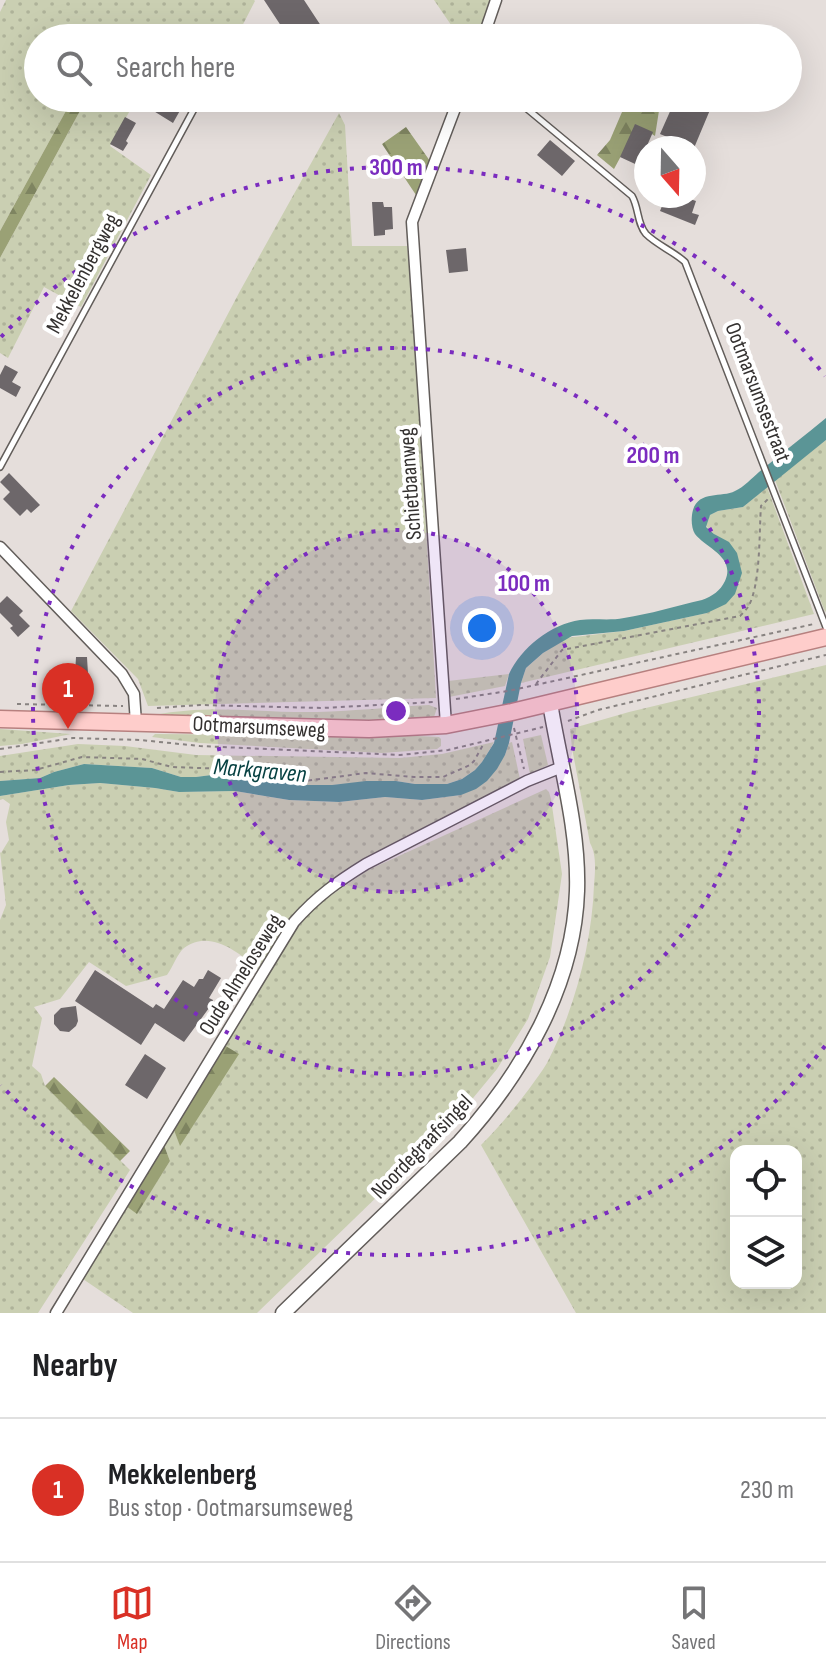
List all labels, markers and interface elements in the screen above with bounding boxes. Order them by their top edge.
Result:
search box [24,24,802,112]
icon: search [52,46,96,90]
text: Search here [116,50,235,86]
north arrow [634,136,706,208]
text: 300 m [369,153,423,182]
street label: Mekkelenbergweg [40,209,126,338]
street label: Ootmarsumsestraat [719,319,797,466]
street label: Schietbaanweg [393,427,428,541]
text: 200 m [626,441,680,470]
text: 100 m [498,569,550,598]
your location [462,608,502,648]
pin: 1 [42,663,94,729]
centre of rings [382,697,410,725]
street label: Ootmarsumseweg [192,711,326,744]
water label: Markgraven [212,752,308,789]
street label: Oude Almeloseweg [193,909,289,1041]
street label: Noordegraafsingel [366,1089,479,1205]
map controls [730,1145,802,1289]
button: locate [730,1145,802,1217]
button: layers [730,1217,802,1289]
text: Nearby [32,1345,118,1386]
text: Mekkelenberg [108,1457,257,1493]
text: 1 [53,1475,63,1506]
text: 230 m [740,1475,794,1506]
text: Bus stop · Ootmarsumseweg [108,1493,353,1524]
tab: Map [110,1581,154,1656]
tab: Directions [375,1581,451,1656]
tab: Saved [672,1581,716,1656]

